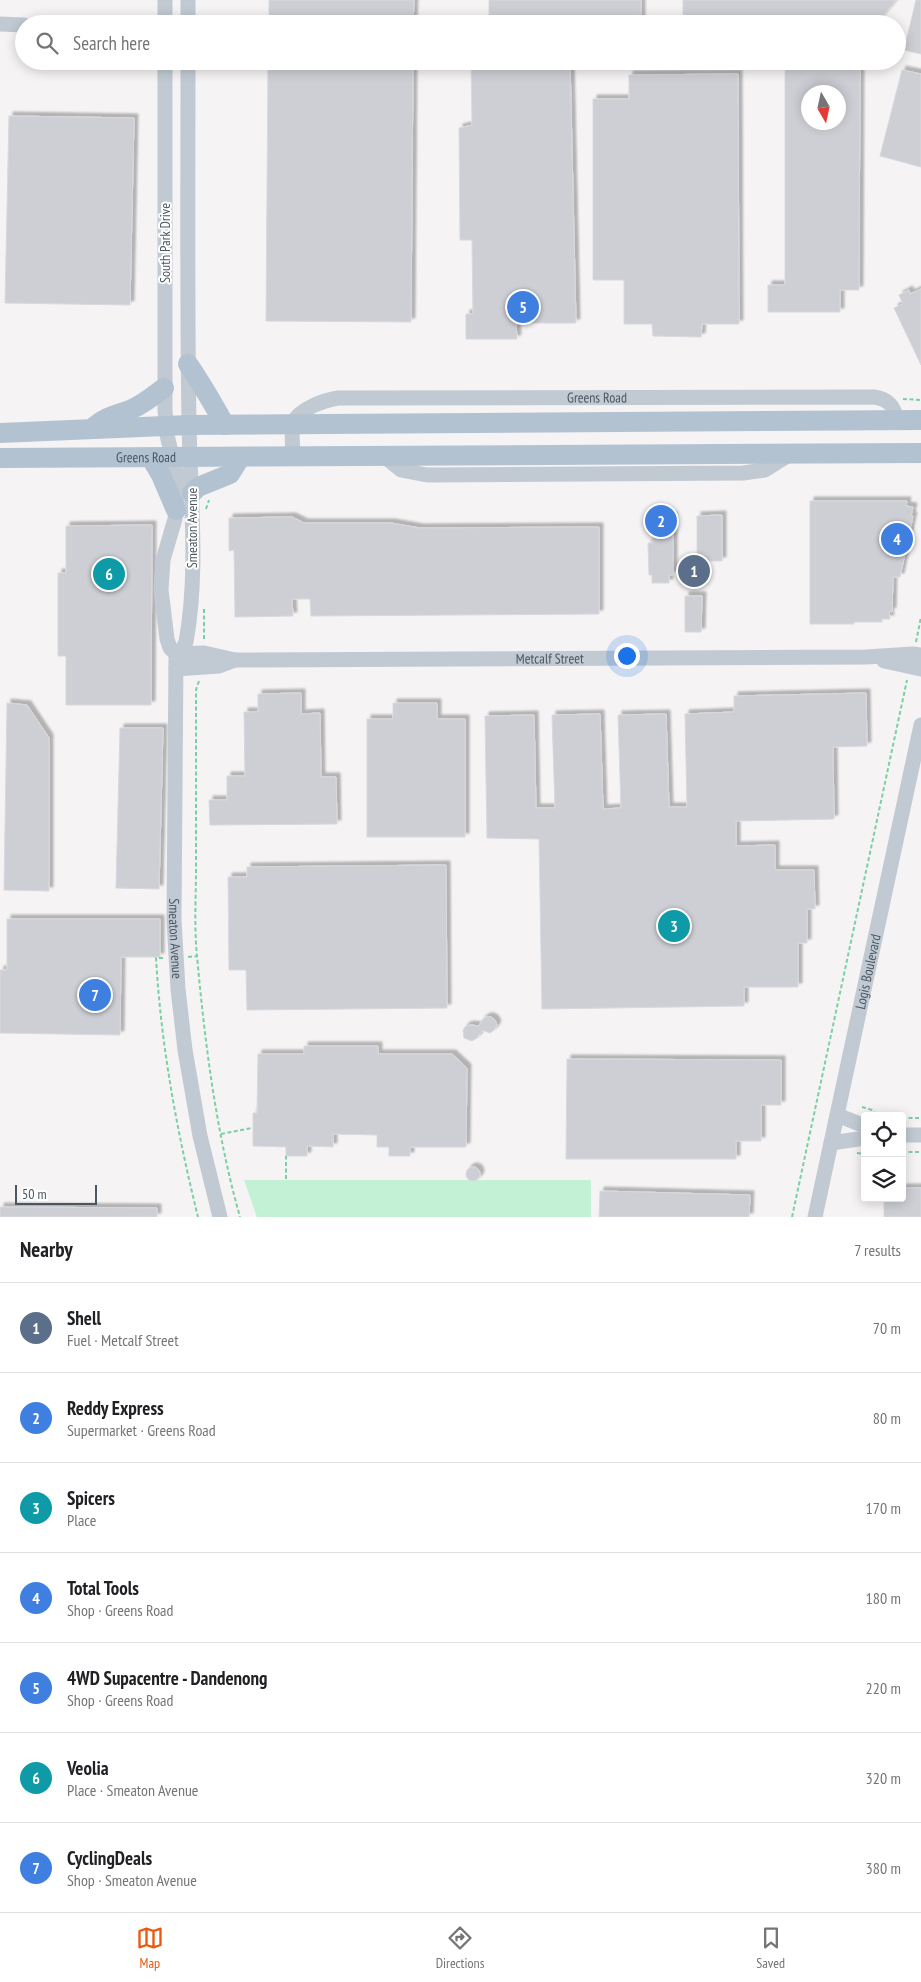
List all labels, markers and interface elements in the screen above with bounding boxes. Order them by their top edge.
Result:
search box [15,15,906,70]
icon: search [33,29,61,57]
text: Search here [73,31,150,55]
north arrow [801,85,846,130]
street label: South Park Drive [156,203,174,283]
pin: 5 [507,288,539,326]
street label: Greens Road [567,388,627,407]
street label: Greens Road [116,448,176,466]
street label: Smeaton Avenue [183,488,201,568]
pin: 2 [645,502,677,540]
pin: 4 [881,520,913,558]
pin: 1 [678,552,710,590]
pin: 6 [93,555,125,593]
your location [614,643,640,669]
street label: Metcalf Street [516,649,584,668]
street label: Smeaton Avenue [165,898,186,979]
pin: 3 [658,907,690,945]
street label: Logis Boulevard [851,932,885,1011]
pin: 7 [79,976,111,1014]
map controls [861,1112,906,1202]
button: locate [861,1112,906,1157]
button: layers [861,1157,906,1202]
scale bar [15,1182,98,1205]
text: 50 m [22,1185,47,1203]
text: Nearby [20,1236,73,1263]
text: 7 results [854,1240,901,1260]
text: Shell [67,1306,101,1330]
text: 1 [32,1318,40,1338]
text: 70 m [873,1318,901,1338]
text: Fuel · Metcalf Street [67,1330,179,1350]
text: Reddy Express [67,1396,164,1420]
text: 2 [32,1408,40,1428]
text: 80 m [873,1408,901,1428]
text: Supermarket · Greens Road [67,1420,216,1440]
text: Spicers [67,1486,115,1510]
text: 3 [32,1498,40,1518]
text: 170 m [866,1498,901,1518]
text: Place [67,1510,96,1530]
text: Total Tools [67,1576,139,1600]
text: 4 [32,1588,40,1608]
text: 180 m [866,1588,901,1608]
text: Shop · Greens Road [67,1600,173,1620]
text: 4WD Supacentre - Dandenong [67,1666,268,1690]
text: 5 [32,1678,40,1698]
text: 220 m [866,1678,901,1698]
text: Shop · Greens Road [67,1690,173,1710]
text: Veolia [67,1756,109,1780]
text: 6 [32,1768,40,1788]
text: 320 m [866,1768,901,1788]
text: Place · Smeaton Avenue [67,1780,198,1800]
text: CyclingDeals [67,1846,152,1870]
text: 7 [32,1858,40,1878]
text: 380 m [866,1858,901,1878]
text: Shop · Smeaton Avenue [67,1870,197,1890]
tab: Map [136,1924,164,1972]
tab: Directions [436,1924,484,1972]
tab: Saved [756,1924,785,1972]

